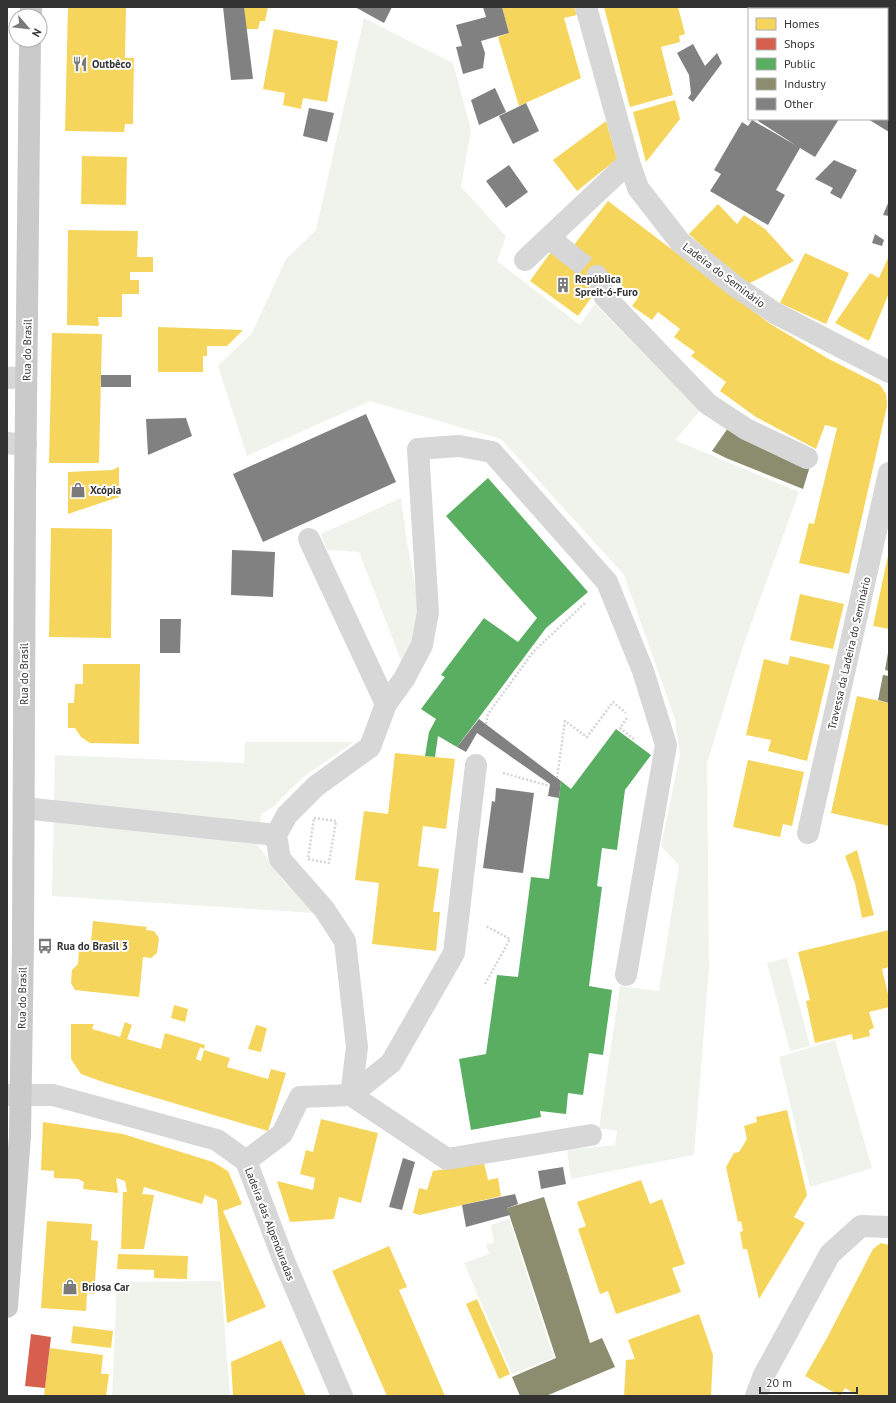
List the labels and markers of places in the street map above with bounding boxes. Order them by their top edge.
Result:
restaurant icon: Outbêco [71,55,89,73]
place label: Outbêco [92,57,131,71]
place label: República Spreit-ó-Furo [575,272,638,299]
building icon: República Spreit-ó-Furo [554,276,572,294]
shop icon: Xcópia [69,481,87,499]
place label: Xcópia [90,483,121,497]
bus stop icon: Rua do Brasil 3 [36,937,54,955]
place label: Rua do Brasil 3 [57,939,128,953]
shop icon: Briosa Car [61,1278,79,1296]
place label: Briosa Car [82,1280,129,1294]

